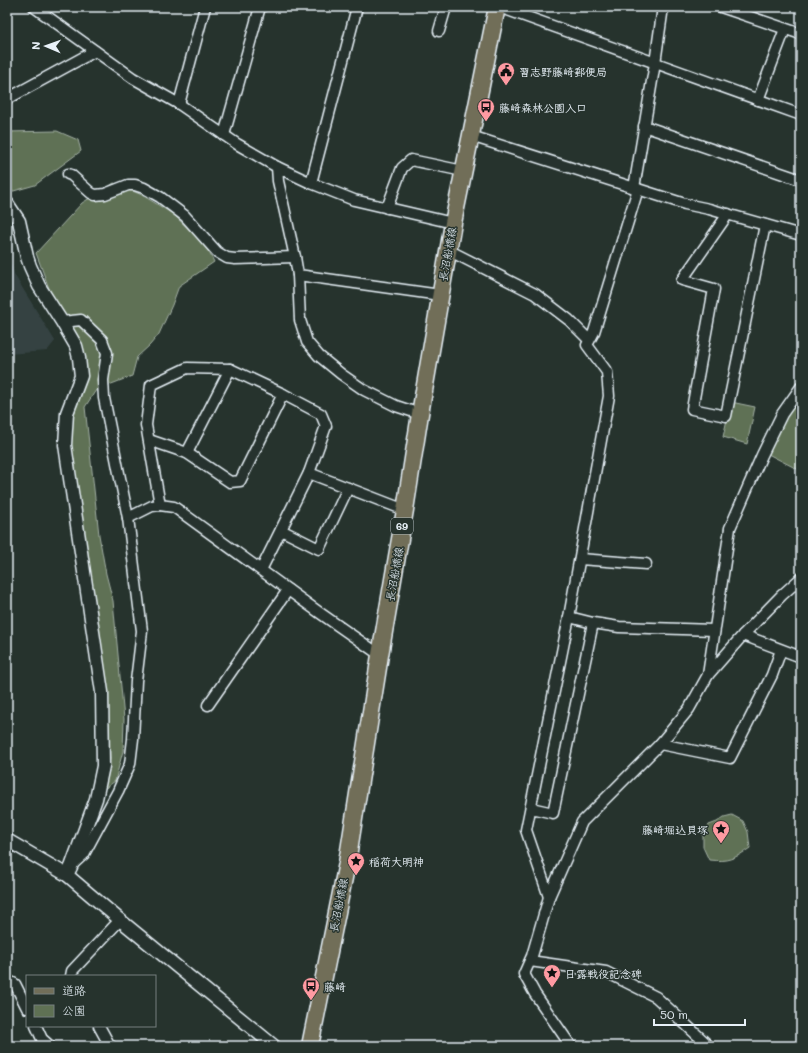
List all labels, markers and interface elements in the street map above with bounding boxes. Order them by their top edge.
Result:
north arrow [26,26,66,66]
text: N [28,41,43,50]
public building icon: 習志野藤崎郵便局 [496,61,516,86]
place label: 習志野藤崎郵便局 [519,64,607,79]
bus stop icon: 藤崎森林公園入口 [476,97,496,122]
place label: 藤崎森林公園入口 [499,100,587,115]
street label: 長沼船橋線 [435,226,459,282]
road number: 69 [391,518,413,534]
street label: 長沼船橋線 [382,546,406,602]
place icon: 藤崎堀込貝塚 [711,819,731,844]
place label: 藤崎堀込貝塚 [642,822,708,837]
place icon: 稲荷大明神 [346,851,366,876]
place label: 稲荷大明神 [369,854,424,869]
street label: 長沼船橋線 [325,877,351,933]
place icon: 日露戦役記念碑 [542,963,562,988]
place label: 日露戦役記念碑 [565,966,642,981]
legend [26,975,156,1027]
bus stop icon: 藤崎 [301,976,321,1001]
place label: 藤崎 [324,979,346,994]
text: 道路 [62,982,86,998]
scale bar [654,1001,745,1027]
text: 公園 [62,1002,86,1018]
text: 50 m [660,1006,688,1022]

